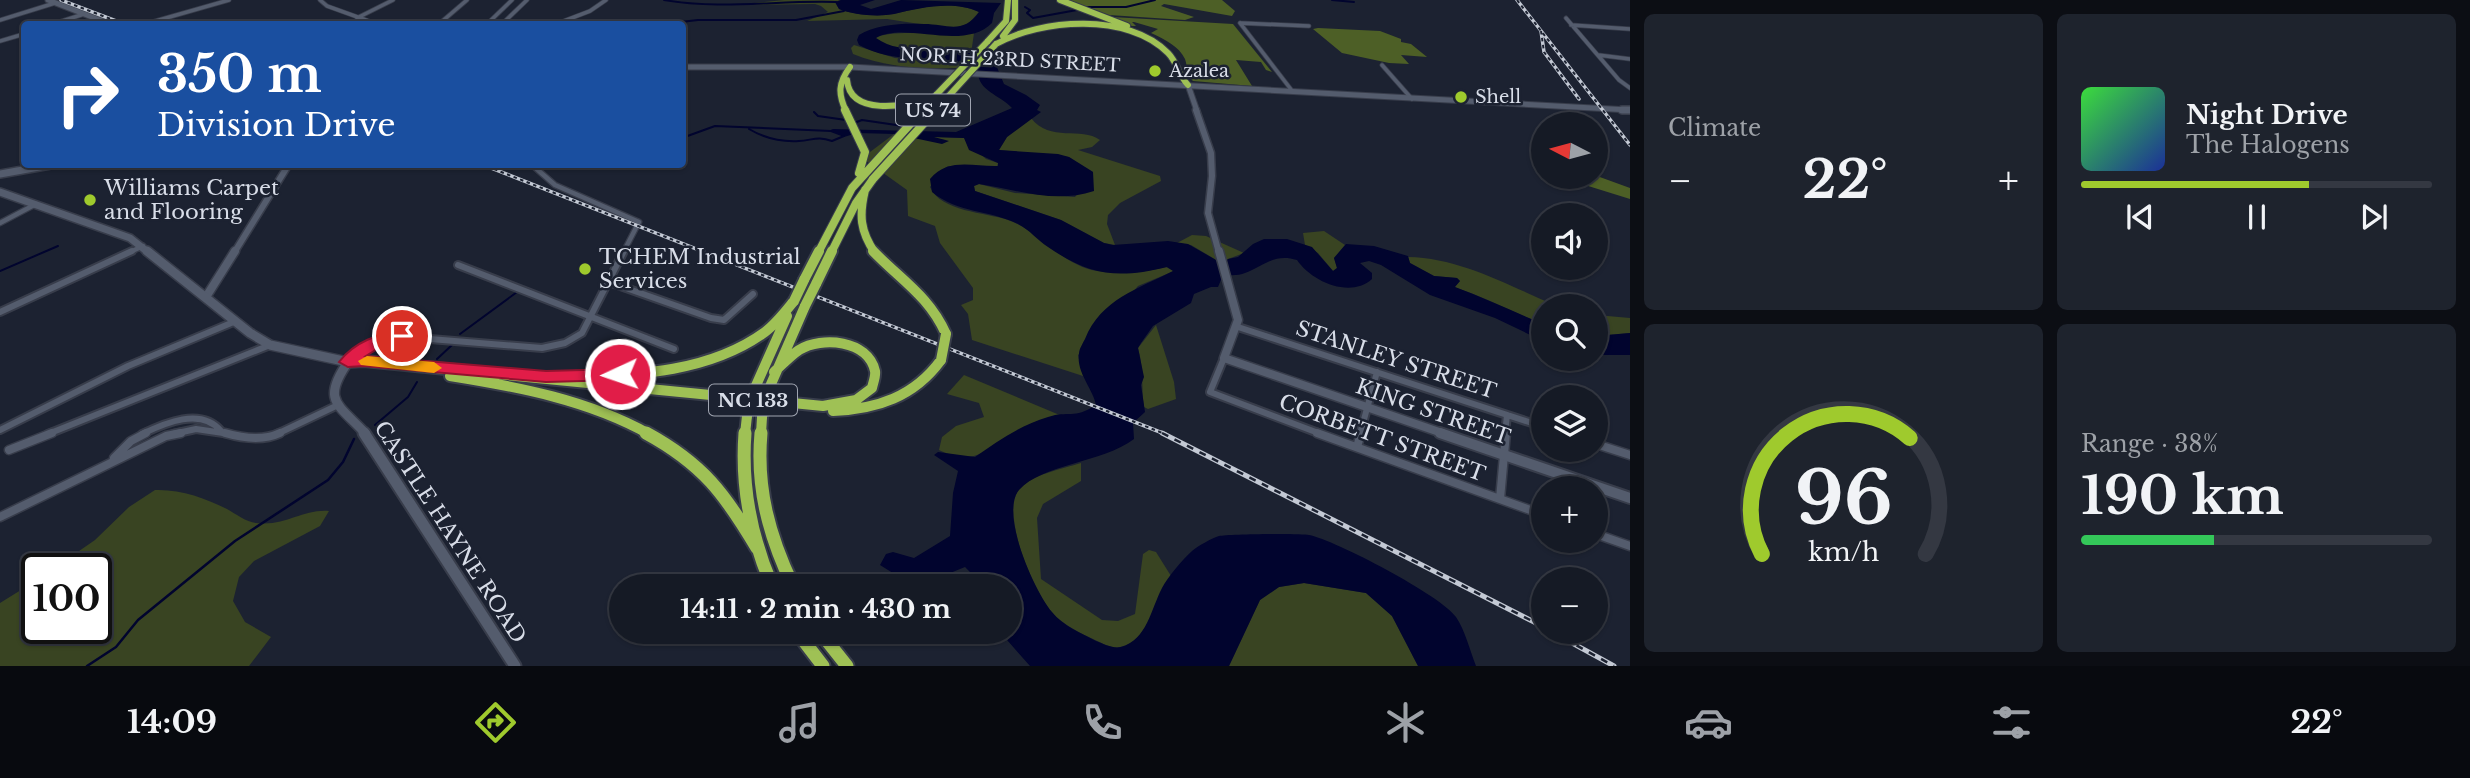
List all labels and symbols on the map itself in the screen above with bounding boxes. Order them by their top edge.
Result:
street label: NORTH 23RD STREET [899,43,1121,77]
place label: Azalea [1168,60,1229,82]
marker: Azalea [1147,63,1163,79]
place label: Shell [1475,86,1521,108]
marker: Shell [1453,89,1469,105]
road number: US 74 [896,94,970,125]
north arrow [1531,112,1608,189]
place label: Williams Carpet and Flooring [103,175,279,225]
marker: Williams Carpet and Flooring [82,192,98,208]
place label: TCHEM Industrial Services [599,244,801,294]
marker: TCHEM Industrial Services [577,261,593,277]
pin [372,306,432,366]
street label: STANLEY STREET [1293,315,1500,405]
position arrow [583,337,657,411]
street label: KING STREET [1352,373,1514,451]
road number: NC 133 [709,384,797,416]
street label: CORBETT STREET [1275,389,1489,487]
street label: CASTLE HAYNE ROAD [368,416,532,648]
speed limit sign: 100 [21,553,112,644]

